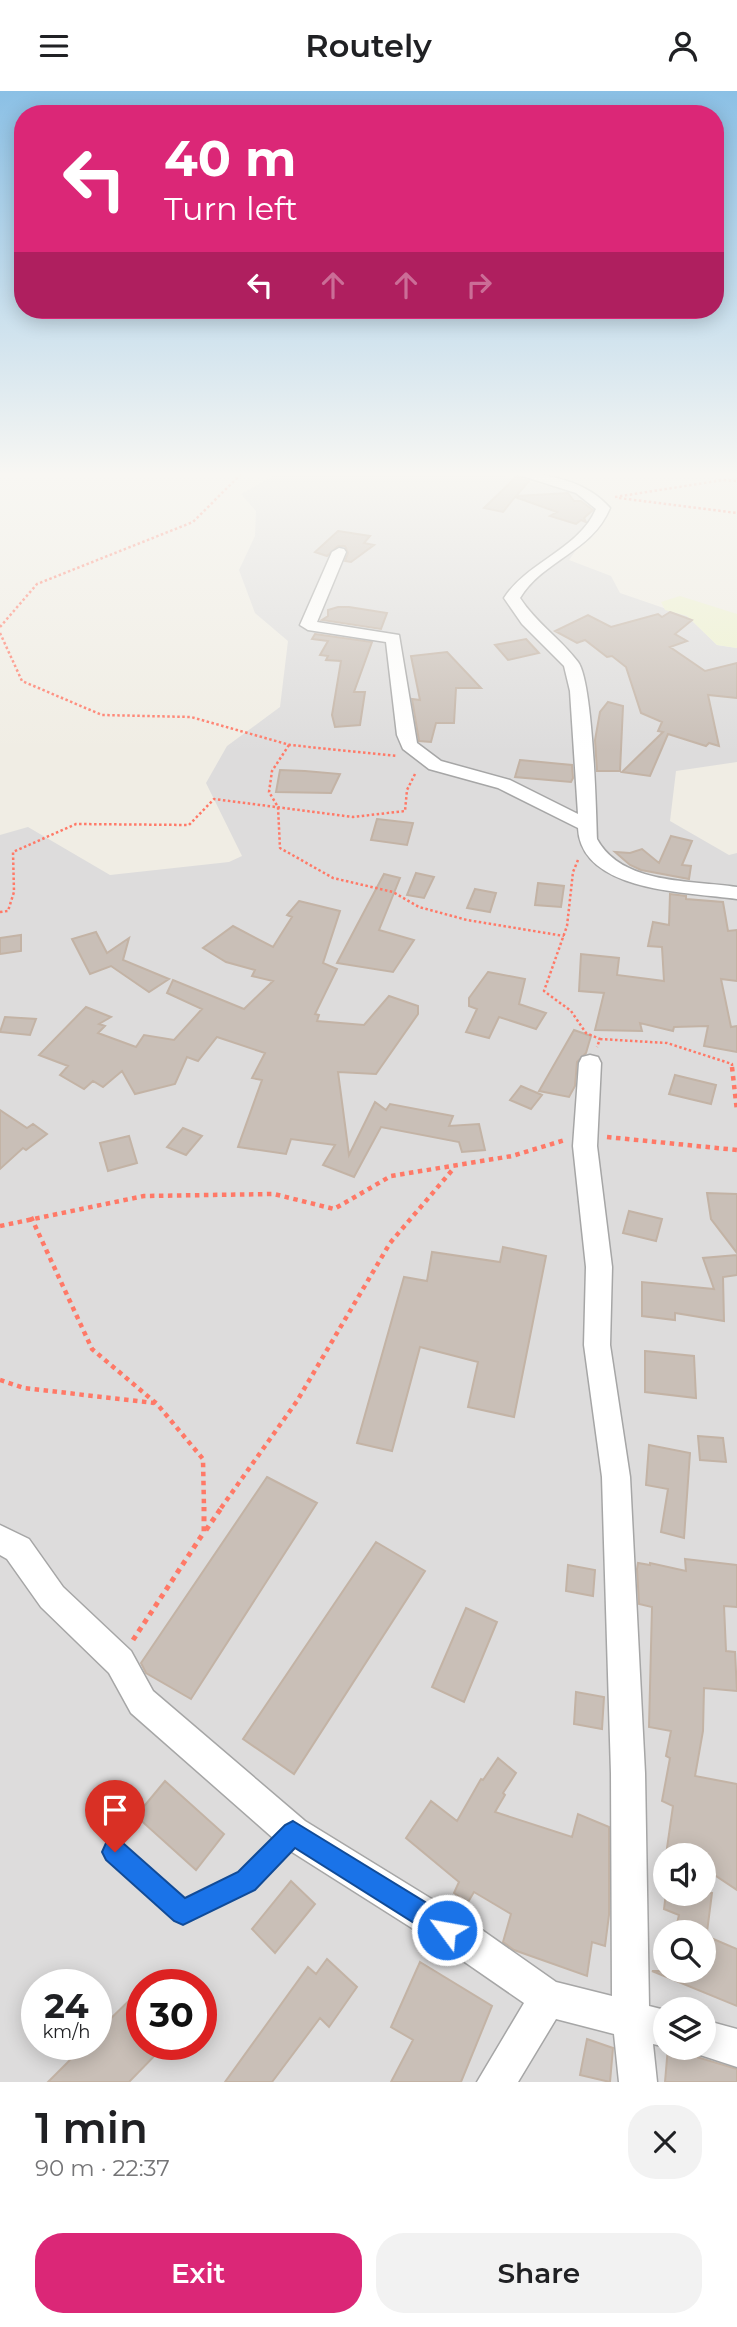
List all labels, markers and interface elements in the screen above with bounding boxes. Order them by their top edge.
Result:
text: Routely [305,26,432,65]
icon: menu [35,27,73,65]
icon: person [664,27,702,65]
text: 40 m [164,129,296,188]
icon: left [49,133,140,224]
text: Turn left [164,189,298,228]
icon: left [241,266,279,304]
icon: ahead [314,266,352,304]
icon: ahead [387,266,425,304]
icon: right [460,266,498,304]
pin [85,1780,145,1852]
icon: arrive [96,1791,134,1829]
map controls [653,1843,716,2060]
button: sound [653,1843,716,1906]
position arrow [410,1893,484,1967]
button: search [653,1920,716,1983]
speed limit sign: 30 [126,1969,217,2060]
text: 24 [44,1984,89,2027]
button: layers [653,1997,716,2060]
text: km/h [42,2021,91,2043]
text: 1 min [35,2102,148,2154]
button: close [628,2105,702,2179]
text: 90 m · 22:37 [35,2154,170,2182]
button: Exit [35,2233,362,2313]
button: Share [376,2233,702,2313]

